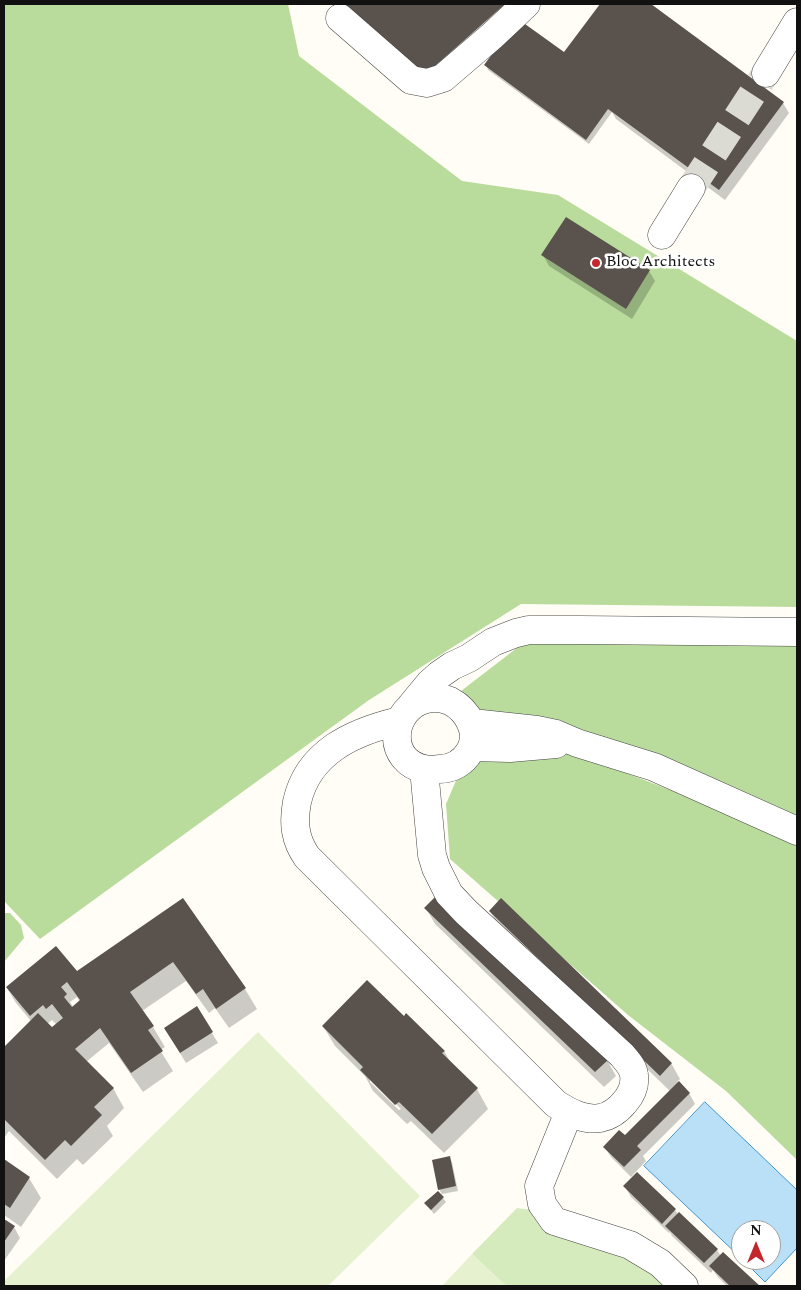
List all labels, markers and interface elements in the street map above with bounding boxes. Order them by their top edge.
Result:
place label: Bloc Architects [606,253,715,273]
marker: Bloc Architects [590,257,602,269]
north arrow [731,1220,781,1270]
text: N [750,1220,762,1241]

